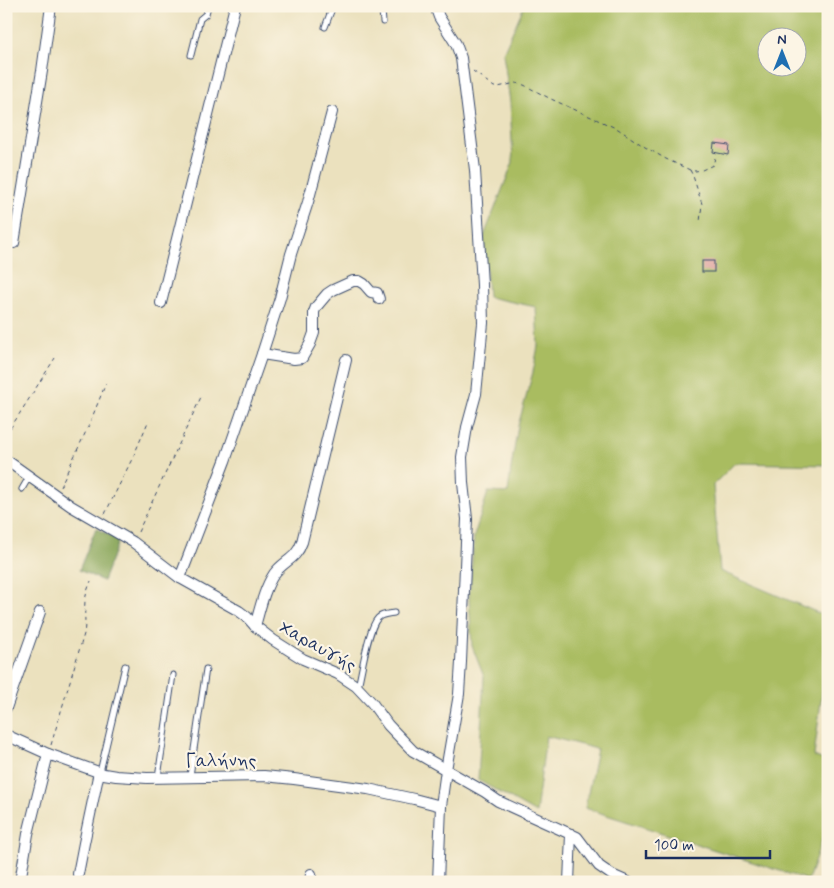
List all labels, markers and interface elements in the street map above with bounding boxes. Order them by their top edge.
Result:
north arrow [756,28,806,78]
text: N [777,31,787,49]
street label: Χαραυγής [275,616,361,678]
street label: Γαλήνης [186,749,257,773]
scale bar [646,828,770,860]
text: 100 m [654,836,694,856]

